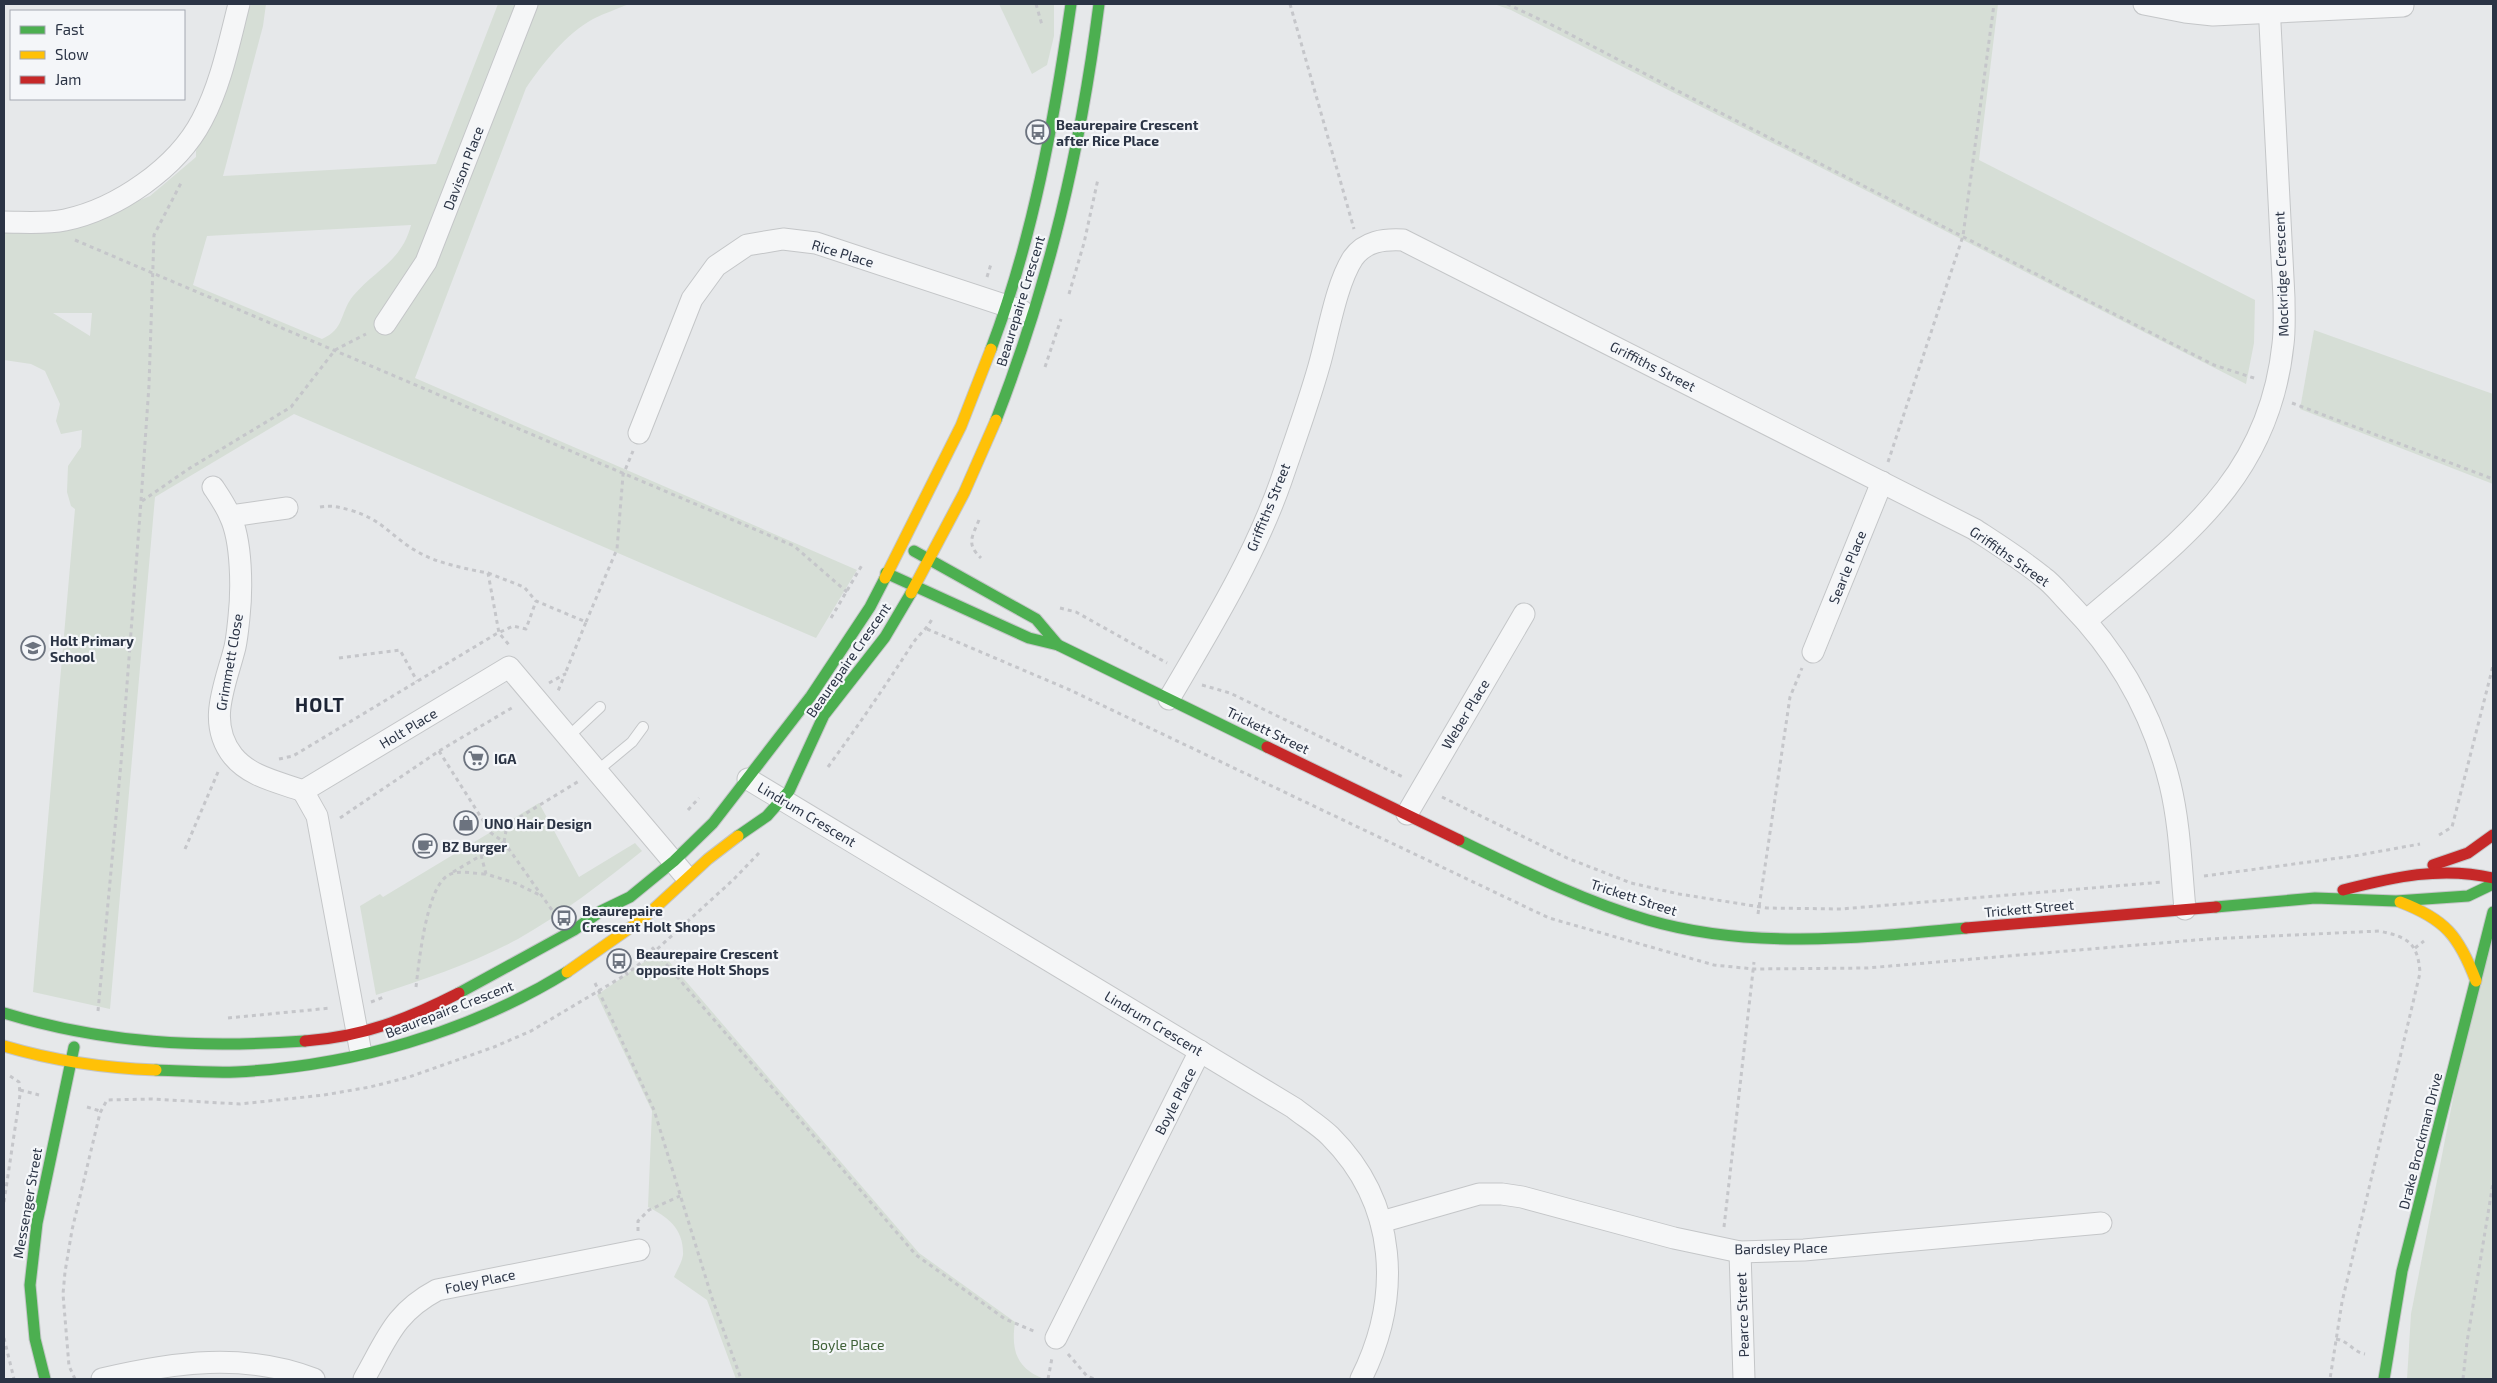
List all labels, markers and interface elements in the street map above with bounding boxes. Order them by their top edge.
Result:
legend [10,10,185,100]
text: Fast [55,20,85,38]
text: Slow [55,45,89,63]
text: Jam [55,70,81,88]
place label: Beaurepaire Crescent after Rice Place [1056,116,1199,149]
bus stop icon: Beaurepaire Crescent after Rice Place [1025,119,1051,145]
street label: Davison Place [439,124,487,212]
street label: Mockridge Crescent [2270,211,2292,337]
street label: Beaurepaire Crescent [992,234,1048,368]
street label: Rice Place [810,236,876,270]
street label: Griffiths Street [1607,337,1699,395]
street label: Griffiths Street [1243,460,1293,554]
street label: Griffiths Street [1967,522,2053,590]
street label: Searle Place [1825,528,1869,606]
street label: Beaurepaire Crescent [802,599,894,721]
street label: Grimmett Close [212,612,246,712]
place label: Holt Primary School [50,632,134,665]
school or university icon: Holt Primary School [20,635,46,661]
street label: Weber Place [1437,676,1493,752]
district label: HOLT [295,693,345,716]
street label: Trickett Street [1224,703,1312,757]
street label: Holt Place [376,704,440,752]
supermarket icon: IGA [463,745,489,771]
place label: IGA [494,750,517,767]
street label: Lindrum Crescent [755,778,859,850]
shop icon: UNO Hair Design [453,810,479,836]
place label: UNO Hair Design [484,815,592,832]
cafe icon: BZ Burger [412,833,438,859]
place label: BZ Burger [442,838,507,855]
street label: Trickett Street [1589,875,1679,919]
street label: Trickett Street [1983,896,2075,920]
place label: Beaurepaire Crescent Holt Shops [582,902,715,935]
bus stop icon: Beaurepaire Crescent Holt Shops [551,905,577,931]
place label: Beaurepaire Crescent opposite Holt Shops [636,945,779,978]
bus stop icon: Beaurepaire Crescent opposite Holt Shops [606,948,632,974]
street label: Beaurepaire Crescent [382,977,516,1041]
street label: Lindrum Crescent [1102,987,1206,1059]
street label: Boyle Place [1151,1065,1199,1137]
street label: Drake Brockman Drive [2395,1071,2445,1211]
street label: Messenger Street [9,1146,45,1260]
street label: Bardsley Place [1734,1239,1828,1257]
street label: Foley Place [443,1265,517,1297]
street label: Pearce Street [1732,1272,1752,1358]
park label: Boyle Place [811,1336,885,1353]

